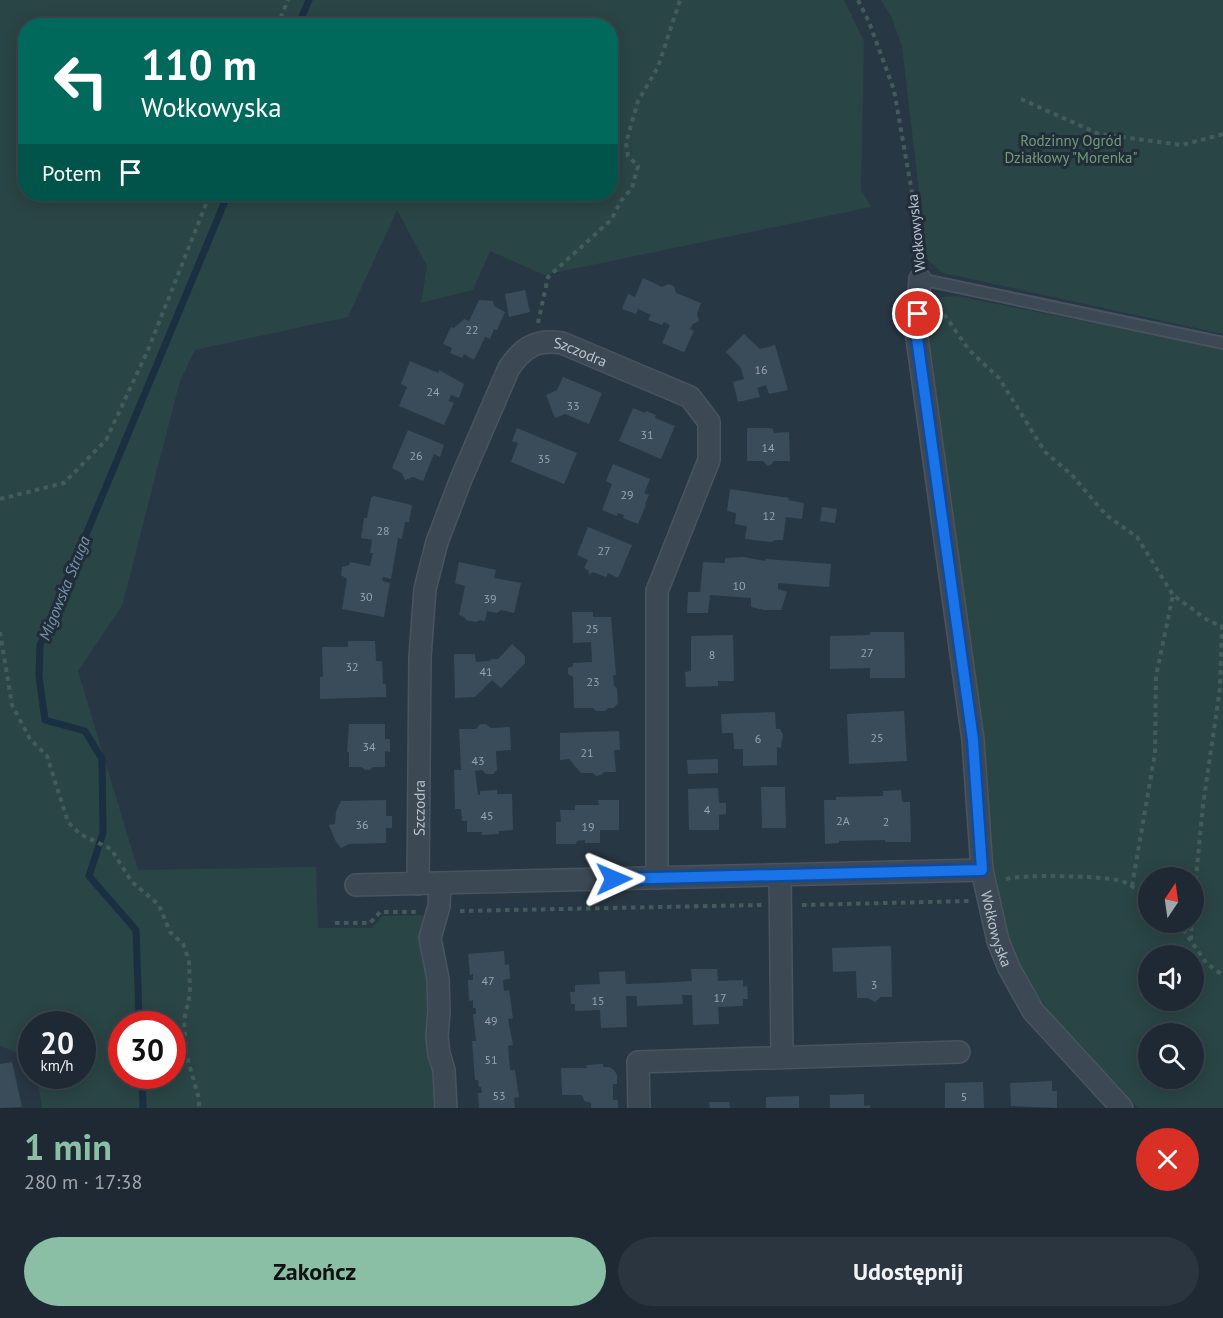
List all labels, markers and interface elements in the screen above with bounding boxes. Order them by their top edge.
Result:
text: 110 m [141,37,257,92]
icon: left [42,42,120,120]
text: Wołkowyska [141,90,282,124]
park label: Rodzinny Ogród Działkowy "Morenka" [1005,131,1137,167]
icon: arrive [114,156,147,189]
text: Potem [42,159,102,187]
street label: Wołkowyska [902,193,930,273]
pin [892,288,943,339]
icon: arrive [901,297,934,330]
house number: 22 [465,322,479,337]
street label: Szczodra [553,333,610,370]
house number: 16 [754,362,768,377]
house number: 24 [426,384,440,399]
house number: 33 [566,398,580,413]
house number: 31 [640,427,654,442]
house number: 14 [761,440,775,455]
house number: 26 [409,448,423,463]
house number: 35 [537,451,551,466]
house number: 29 [620,487,634,502]
house number: 12 [762,508,776,523]
house number: 28 [376,523,390,538]
water label: Migowska Struga [34,533,94,643]
house number: 27 [597,543,611,558]
house number: 10 [732,578,746,593]
house number: 30 [359,589,373,604]
house number: 39 [483,591,497,606]
house number: 25 [585,621,599,636]
house number: 27 [860,645,874,660]
house number: 8 [709,647,715,662]
house number: 32 [345,659,359,674]
house number: 41 [479,664,493,679]
house number: 23 [586,674,600,689]
house number: 25 [870,730,884,745]
house number: 6 [755,731,761,746]
house number: 34 [362,739,376,754]
house number: 21 [580,745,594,760]
house number: 43 [471,753,485,768]
street label: Szczodra [409,780,428,836]
house number: 4 [704,802,711,817]
house number: 45 [480,808,494,823]
house number: 2A [836,813,850,828]
house number: 2 [883,814,889,829]
house number: 36 [355,817,369,832]
house number: 19 [581,819,595,834]
position arrow [582,847,646,911]
north arrow [1138,867,1204,933]
map controls [1138,867,1204,1089]
street label: Wołkowyska [977,889,1017,970]
button: sound [1138,945,1204,1011]
house number: 47 [481,973,495,988]
house number: 3 [871,977,877,992]
house number: 17 [713,990,727,1005]
house number: 15 [591,993,605,1008]
speed limit sign: 30 [108,1011,186,1089]
house number: 49 [484,1013,498,1028]
text: 20 [40,1023,74,1062]
button: search [1138,1023,1204,1089]
house number: 51 [484,1052,498,1067]
text: km/h [41,1056,73,1075]
house number: 53 [492,1088,506,1103]
house number: 5 [961,1089,967,1104]
text: 1 min [24,1123,112,1170]
button: close [1136,1128,1199,1191]
text: 280 m · 17:38 [24,1169,142,1195]
button: Zakończ [24,1237,606,1306]
button: Udostępnij [618,1237,1199,1306]

